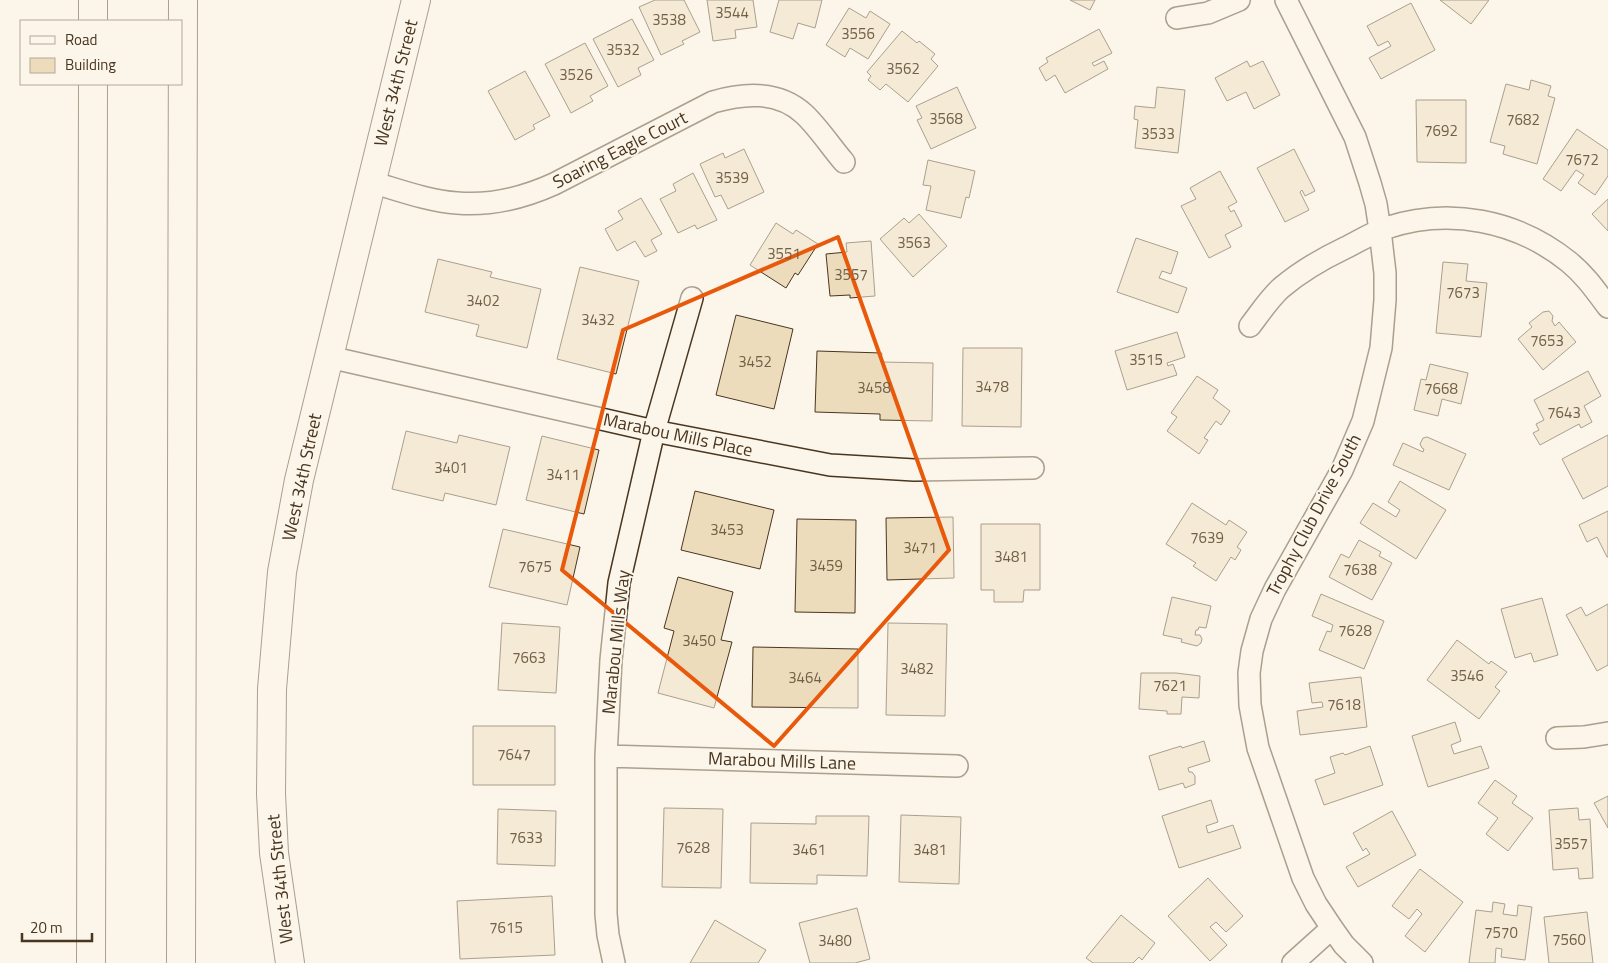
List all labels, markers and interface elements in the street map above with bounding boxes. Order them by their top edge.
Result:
house number: 3544 [715,1,749,24]
house number: 3538 [652,8,686,31]
street label: West 34th Street [367,16,424,149]
legend [20,20,182,85]
house number: 3556 [841,22,875,45]
text: Road [65,28,97,51]
house number: 3532 [606,38,640,61]
text: Building [65,53,116,76]
house number: 3562 [886,57,920,80]
house number: 3526 [559,63,593,86]
street label: Soaring Eagle Court [548,104,692,195]
house number: 3568 [929,107,963,130]
house number: 7682 [1506,108,1540,131]
house number: 7692 [1424,119,1458,142]
house number: 3533 [1141,122,1175,145]
house number: 7672 [1565,148,1599,171]
house number: 3539 [715,166,749,189]
house number: 3563 [897,231,931,254]
house number: 3551 [767,242,801,265]
house number: 3557 [834,263,868,286]
house number: 7673 [1446,281,1480,304]
house number: 3402 [466,289,500,312]
house number: 3432 [581,308,615,331]
house number: 7653 [1530,329,1564,352]
house number: 3515 [1129,348,1163,371]
house number: 3452 [738,350,772,373]
house number: 3478 [975,375,1009,398]
house number: 3458 [857,376,891,399]
house number: 7668 [1424,377,1458,400]
house number: 7643 [1547,401,1581,424]
street label: Marabou Mills Place [601,405,755,464]
street label: West 34th Street [275,410,328,543]
street label: Trophy Club Drive South [1259,429,1368,601]
house number: 3401 [434,456,468,479]
house number: 3411 [546,463,580,486]
house number: 3453 [710,518,744,541]
house number: 7639 [1190,526,1224,549]
house number: 3471 [903,536,937,559]
house number: 3481 [994,545,1028,568]
house number: 3459 [809,554,843,577]
house number: 7675 [518,555,552,578]
house number: 7638 [1343,558,1377,581]
street label: Marabou Mills Way [595,568,637,715]
house number: 7628 [1338,619,1372,642]
house number: 3450 [682,629,716,652]
house number: 7663 [512,646,546,669]
house number: 3482 [900,657,934,680]
house number: 3546 [1450,664,1484,687]
house number: 3464 [788,666,822,689]
house number: 7621 [1153,674,1187,697]
house number: 7618 [1327,693,1361,716]
house number: 7647 [497,743,531,766]
street label: Marabou Mills Lane [708,744,856,777]
street label: West 34th Street [259,812,300,945]
house number: 7633 [509,826,543,849]
house number: 3557 [1554,832,1588,855]
house number: 7628 [676,836,710,859]
house number: 3461 [792,838,826,861]
house number: 3481 [913,838,947,861]
scale bar [22,910,92,942]
text: 20 m [30,916,63,939]
house number: 7615 [489,916,523,939]
house number: 7570 [1484,921,1518,944]
house number: 7560 [1552,928,1586,951]
house number: 3480 [818,929,852,952]

